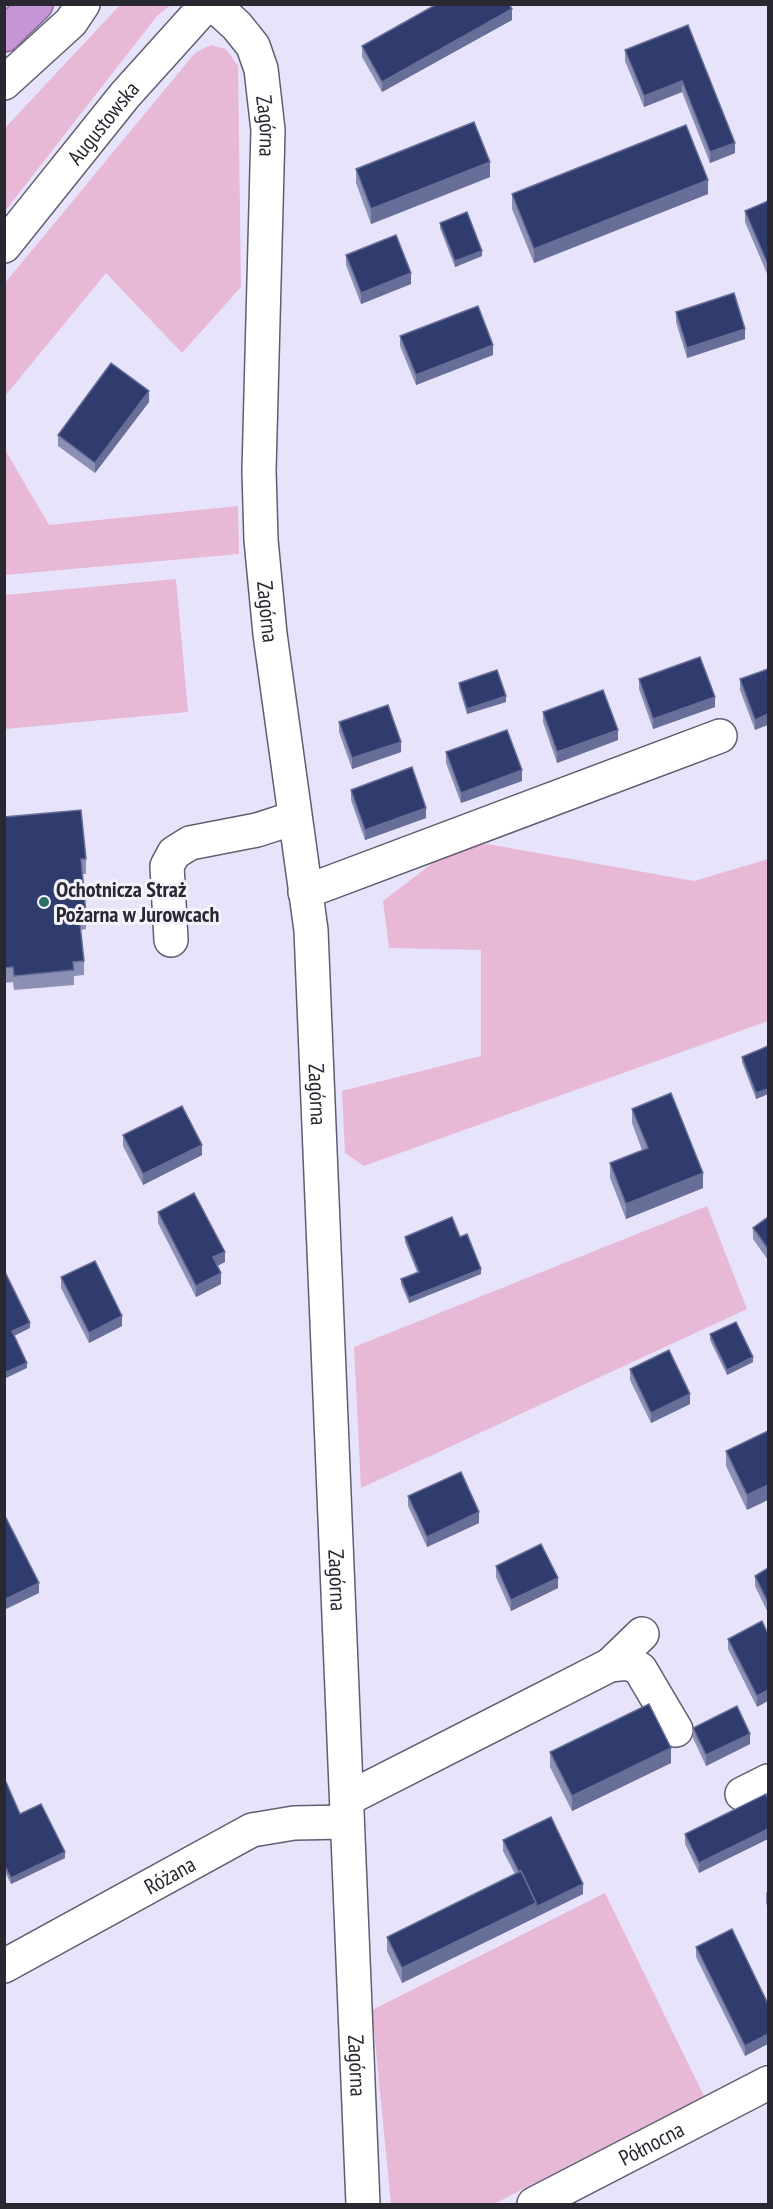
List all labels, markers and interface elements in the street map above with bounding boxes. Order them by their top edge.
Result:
street label: Augustowska [61,75,145,170]
street label: Zagórna [250,94,282,157]
street label: Zagórna [251,580,285,644]
place label: Ochotnicza Straż Pożarna w Jurowcach [56,875,220,928]
marker: Ochotnicza Straż Pożarna w Jurowcach [37,895,51,909]
street label: Zagórna [302,1063,333,1126]
street label: Zagórna [322,1549,353,1612]
street label: Różana [139,1850,200,1900]
street label: Zagórna [342,2034,373,2097]
street label: Północna [614,2115,689,2172]

